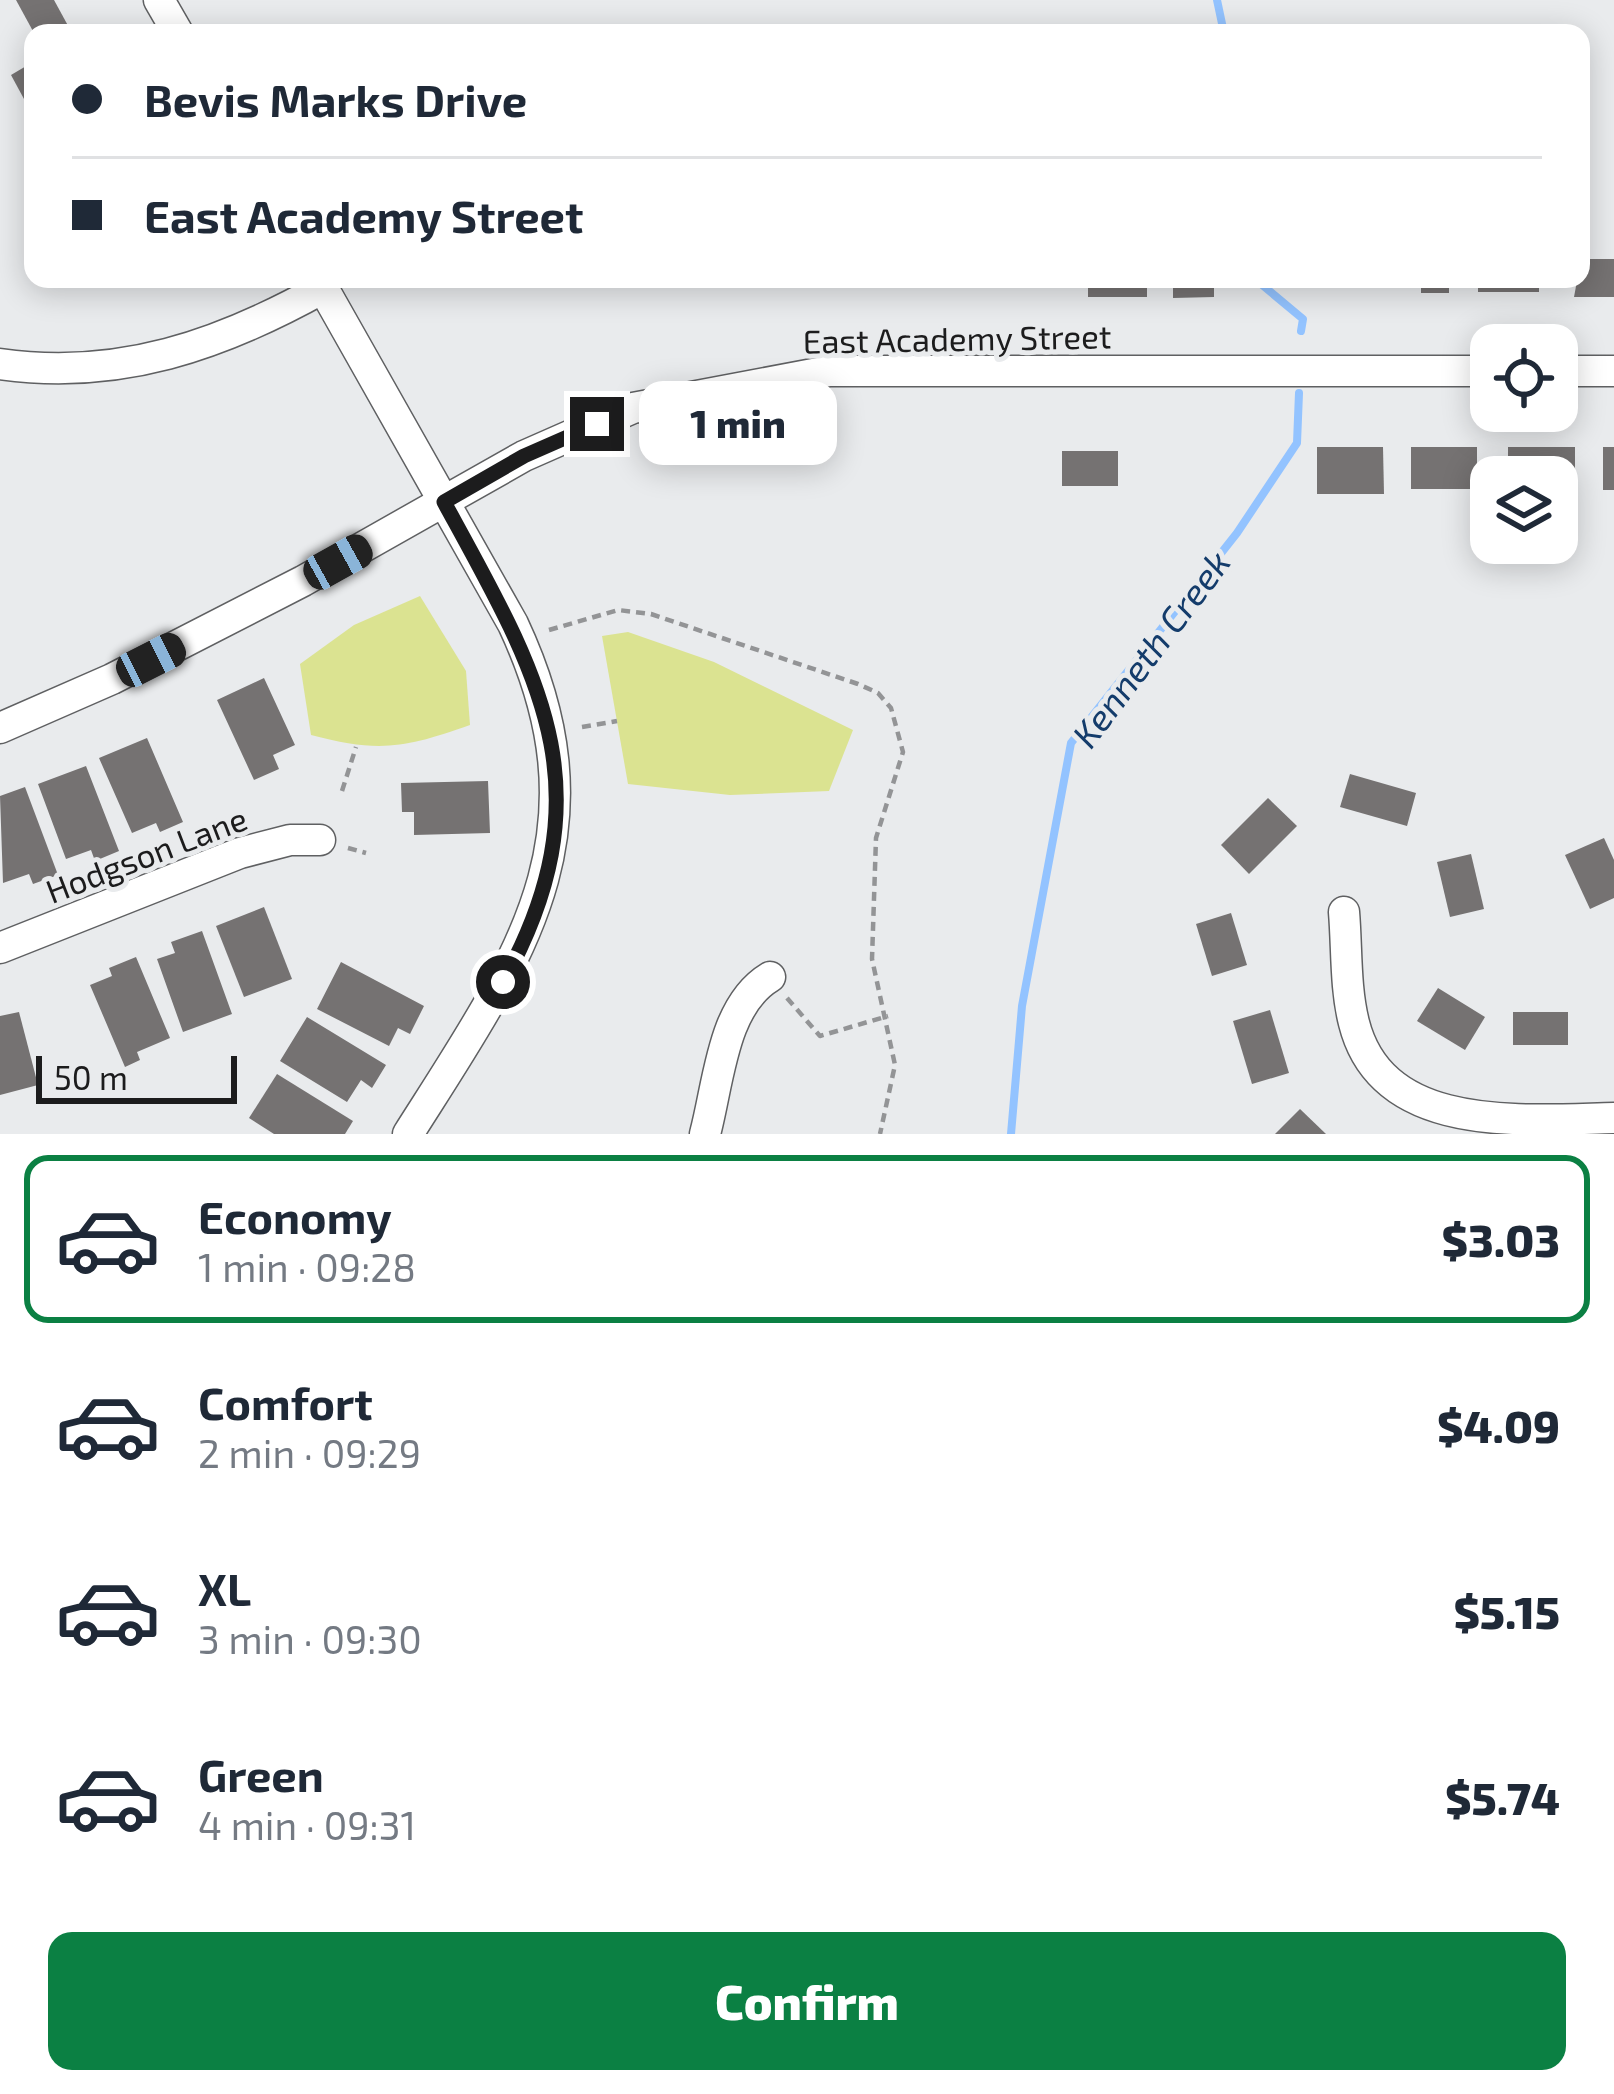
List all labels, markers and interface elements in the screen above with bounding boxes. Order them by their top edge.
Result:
text: Bevis Marks Drive [144,72,527,126]
text: East Academy Street [144,188,583,242]
street label: East Academy Street [802,315,1112,361]
map controls [1470,324,1578,564]
button: locate [1470,324,1578,432]
callout: 1 min [639,382,837,466]
route end [570,397,624,451]
text: 1 min [690,399,786,446]
button: layers [1470,456,1578,564]
car [298,529,378,595]
water label: Kenneth Creek [1062,541,1238,755]
car [111,628,191,692]
street label: Hodgson Lane [40,797,252,911]
route start [476,955,530,1009]
scale bar [36,1050,237,1103]
text: 50 m [54,1057,128,1097]
icon: car [54,1185,162,1293]
text: Economy [198,1189,392,1243]
text: $3.03 [1442,1212,1560,1266]
text: 1 min · 09:28 [198,1243,416,1290]
icon: car [54,1371,162,1479]
text: Comfort [198,1375,373,1429]
text: $4.09 [1437,1398,1560,1452]
text: 2 min · 09:29 [198,1429,421,1476]
icon: car [54,1557,162,1665]
text: XL [198,1561,251,1615]
text: $5.15 [1453,1584,1560,1638]
text: 3 min · 09:30 [198,1615,422,1662]
icon: car [54,1743,162,1851]
text: Green [198,1747,324,1801]
text: $5.74 [1445,1770,1560,1824]
text: 4 min · 09:31 [198,1801,416,1848]
button: Confirm [48,1932,1566,2070]

